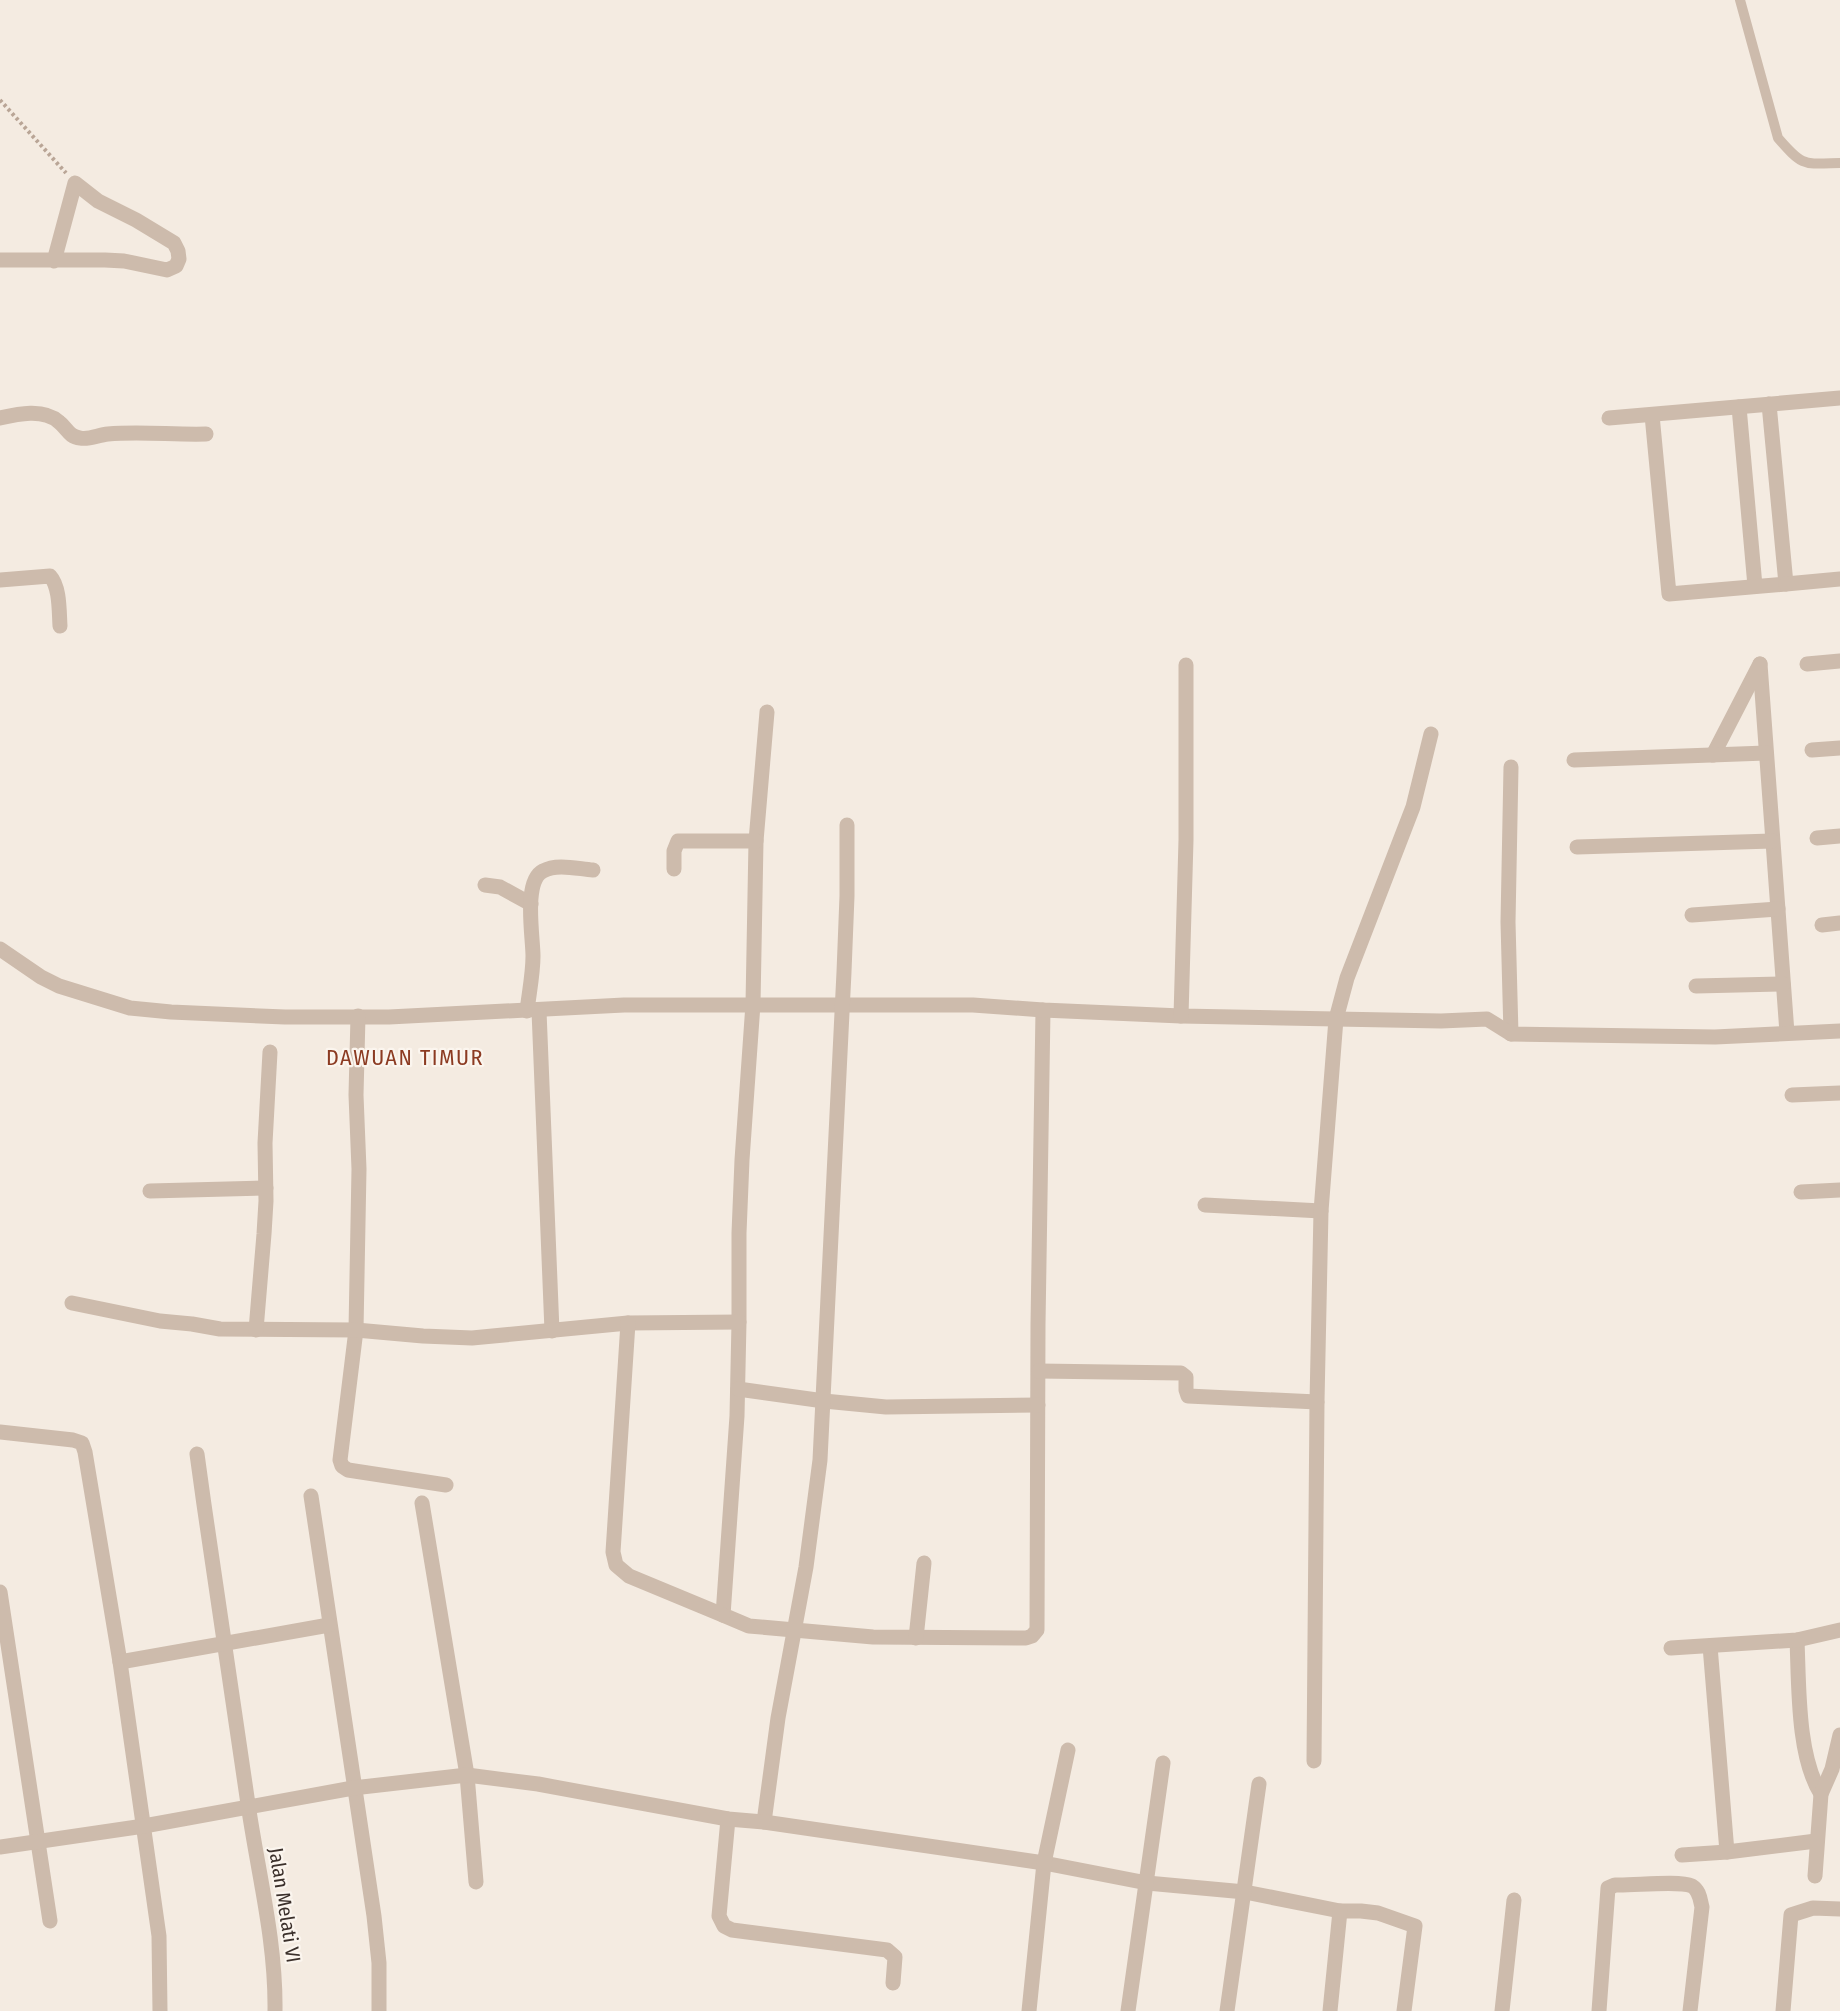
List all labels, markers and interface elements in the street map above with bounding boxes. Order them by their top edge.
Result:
district label: DAWUAN TIMUR [326,1044,484,1071]
street label: Jalan Melati VI [264,1846,306,1964]

